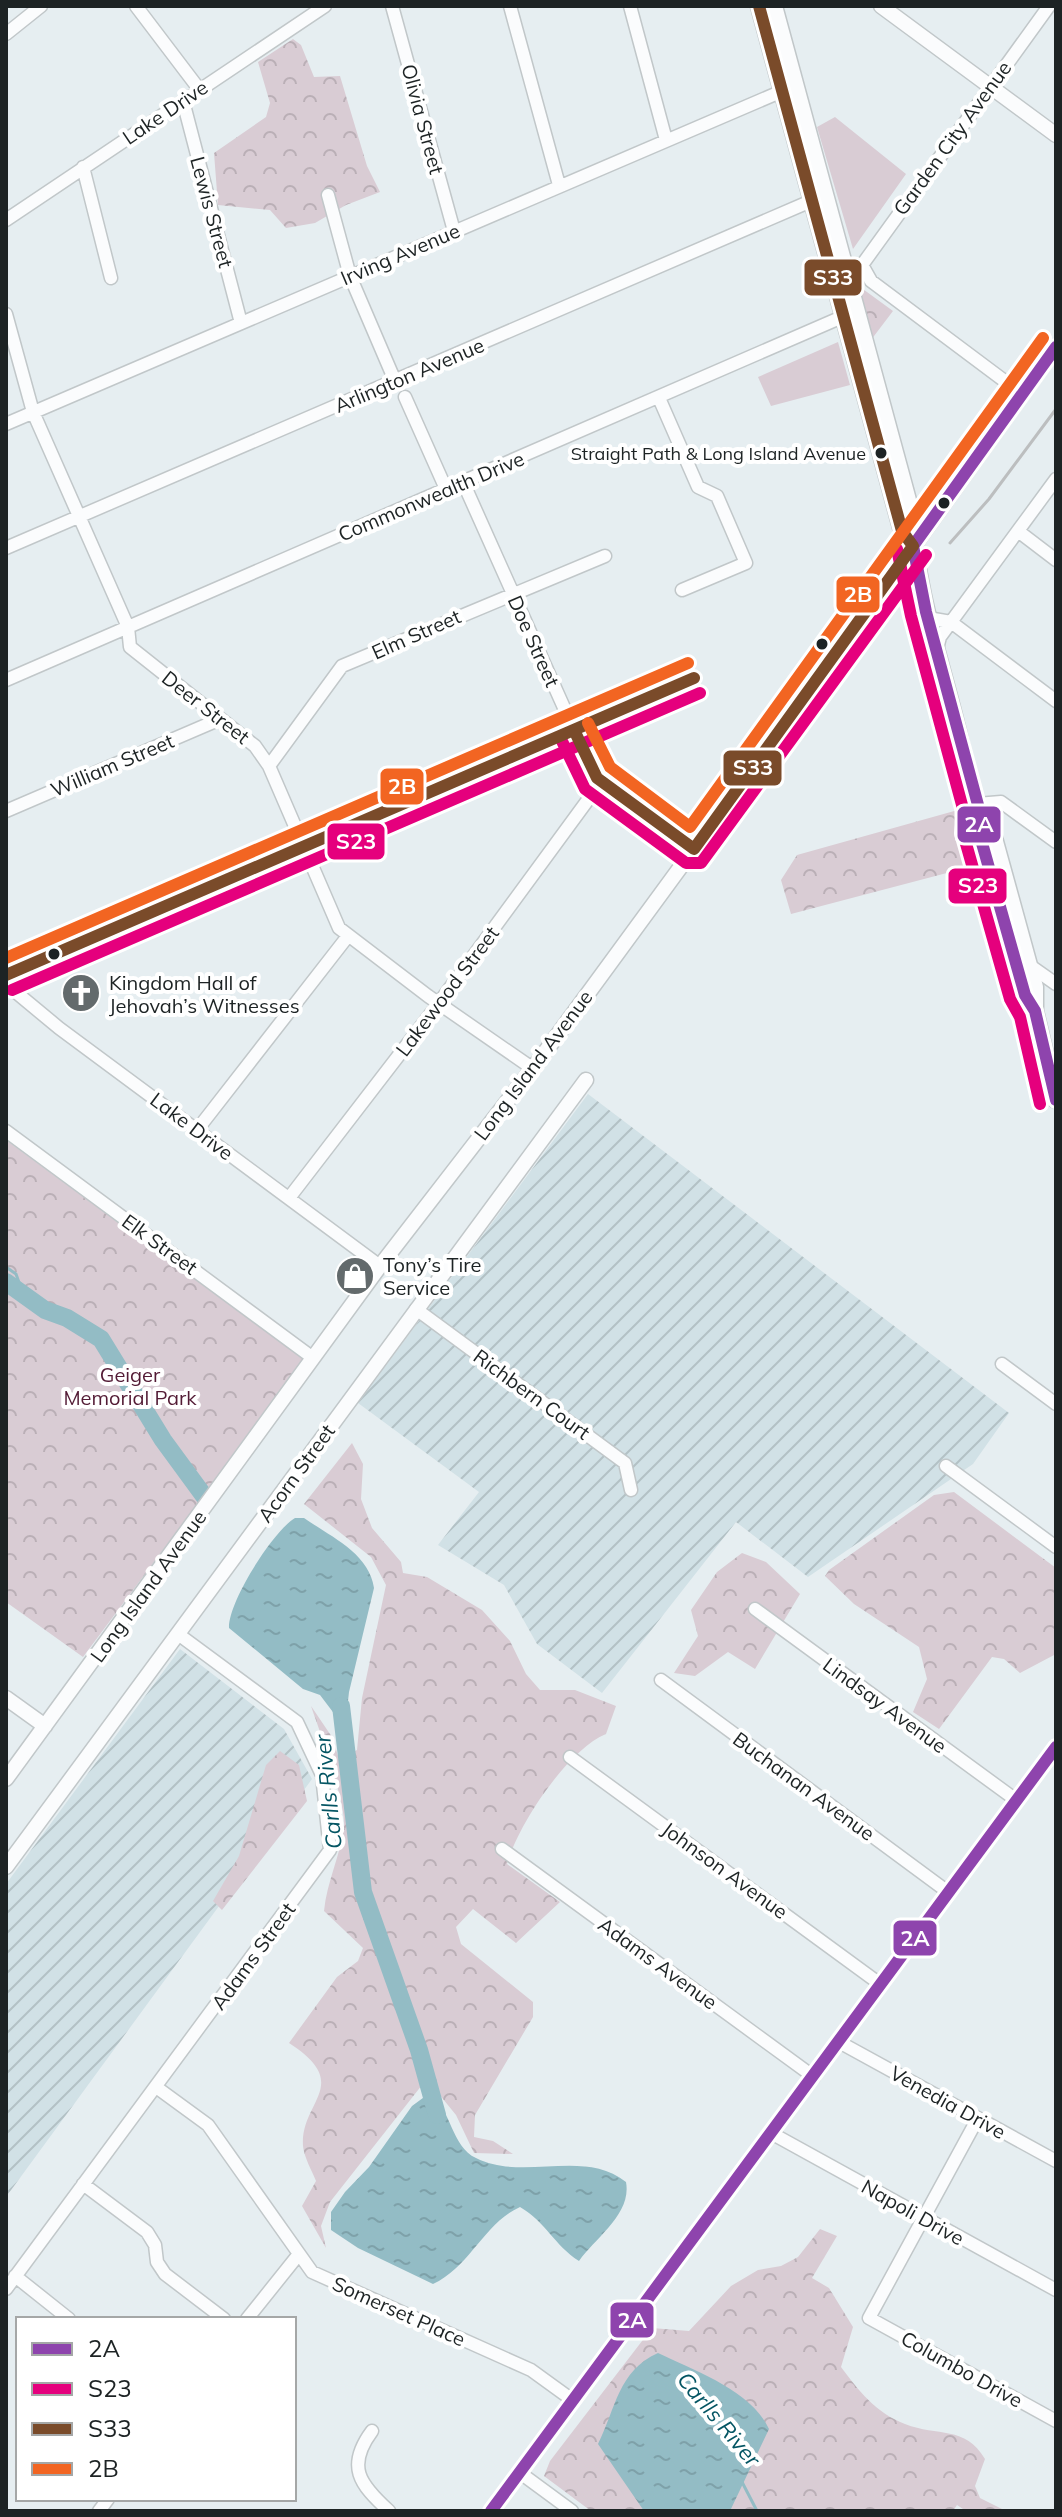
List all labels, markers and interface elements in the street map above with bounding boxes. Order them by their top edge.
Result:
street label: Garden City Avenue [888,56,1016,220]
street label: Olivia Street [396,61,450,177]
street label: Lake Drive [118,74,212,150]
street label: Lewis Street [185,154,239,270]
street label: Irving Avenue [337,218,463,290]
line badge: S33 [803,258,863,297]
text: S33 [813,263,853,291]
street label: Arlington Avenue [330,332,488,418]
place label: Straight Path & Long Island Avenue [571,442,866,465]
street label: Commonwealth Drive [334,445,528,547]
marker: Straight Path & Long Island Avenue [873,445,889,461]
unlabelled marker [936,495,952,511]
line badge: 2B [835,575,881,614]
text: 2B [844,580,872,608]
street label: Doe Street [503,591,565,691]
street label: Elm Street [368,603,464,665]
unlabelled marker [814,636,830,652]
street label: Deer Street [157,665,255,749]
street label: William Street [47,728,177,802]
line badge: S33 [722,749,783,787]
text: S33 [733,753,773,781]
line badge: 2B [379,767,425,806]
text: 2B [388,772,416,800]
line badge: 2A [956,805,1002,844]
text: 2A [964,810,994,838]
line badge: S23 [326,822,386,861]
text: S23 [336,827,376,855]
line badge: S23 [947,867,1008,905]
text: S23 [958,871,998,899]
street label: Lakewood Street [390,921,504,1061]
unlabelled marker [46,946,62,962]
place label: Kingdom Hall of Jehovah’s Witnesses [109,970,300,1018]
church icon: Kingdom Hall of Jehovah’s Witnesses [60,972,102,1014]
street label: Long Island Avenue [468,985,598,1145]
street label: Lake Drive [146,1087,238,1165]
street label: Elk Street [117,1208,203,1280]
place label: Tony’s Tire Service [383,1252,481,1300]
shop icon: Tony’s Tire Service [334,1255,376,1297]
street label: Richbern Court [469,1343,595,1445]
park label: Geiger Memorial Park [63,1362,197,1410]
street label: Acorn Street [252,1419,340,1527]
street label: Long Island Avenue [84,1505,212,1667]
street label: Lindsay Avenue [818,1652,952,1758]
street label: Buchanan Avenue [728,1726,880,1846]
water label: Carlls River [308,1732,348,1851]
street label: Johnson Avenue [657,1816,793,1924]
street label: Adams Street [206,1897,300,2015]
street label: Adams Avenue [594,1911,722,2015]
line badge: 2A [892,1919,938,1957]
text: 2A [900,1924,930,1952]
street label: Venedia Drive [886,2060,1010,2144]
street label: Napoli Drive [857,2174,969,2250]
street label: Somerset Place [329,2271,469,2351]
line badge: 2A [609,2301,655,2339]
text: 2A [617,2306,647,2334]
legend [16,2317,296,2501]
street label: Columbo Drive [897,2325,1027,2413]
text: 2A [88,2333,120,2363]
water label: Carlls River [671,2366,767,2473]
text: S23 [88,2373,132,2403]
text: S33 [88,2413,132,2443]
text: 2B [88,2453,119,2483]

